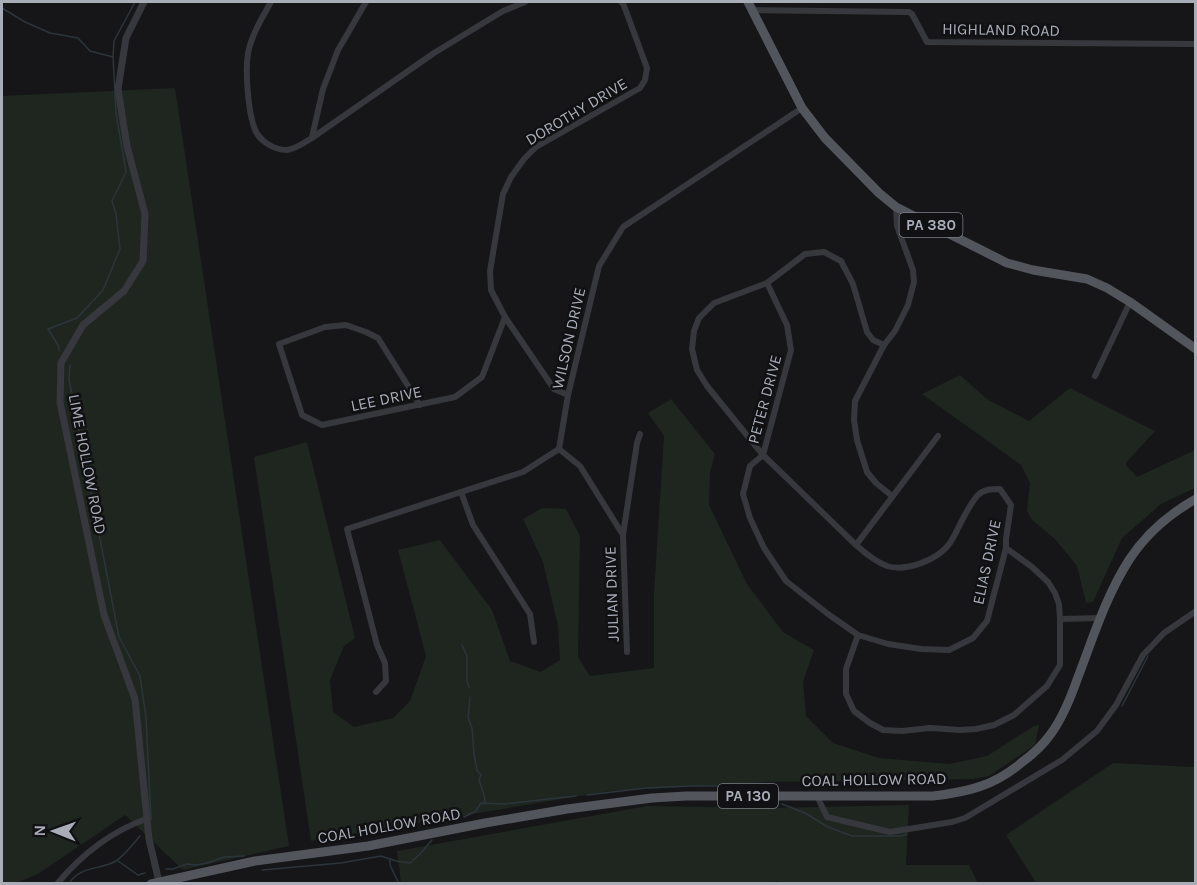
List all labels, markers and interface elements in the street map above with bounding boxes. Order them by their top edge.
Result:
street label: HIGHLAND ROAD [942,19,1060,40]
street label: DOROTHY DRIVE [522,74,630,149]
road number: PA 380 [900,213,962,237]
street label: WILSON DRIVE [548,285,589,391]
street label: PETER DRIVE [743,353,785,446]
street label: LEE DRIVE [349,382,423,415]
street label: LIME HOLLOW ROAD [65,392,110,536]
street label: ELIAS DRIVE [968,518,1005,606]
street label: JULIAN DRIVE [600,546,623,642]
street label: COAL HOLLOW ROAD [801,769,947,790]
road number: PA 130 [718,784,778,808]
north arrow [24,801,84,861]
street label: COAL HOLLOW ROAD [316,804,462,847]
text: N [30,825,49,837]

